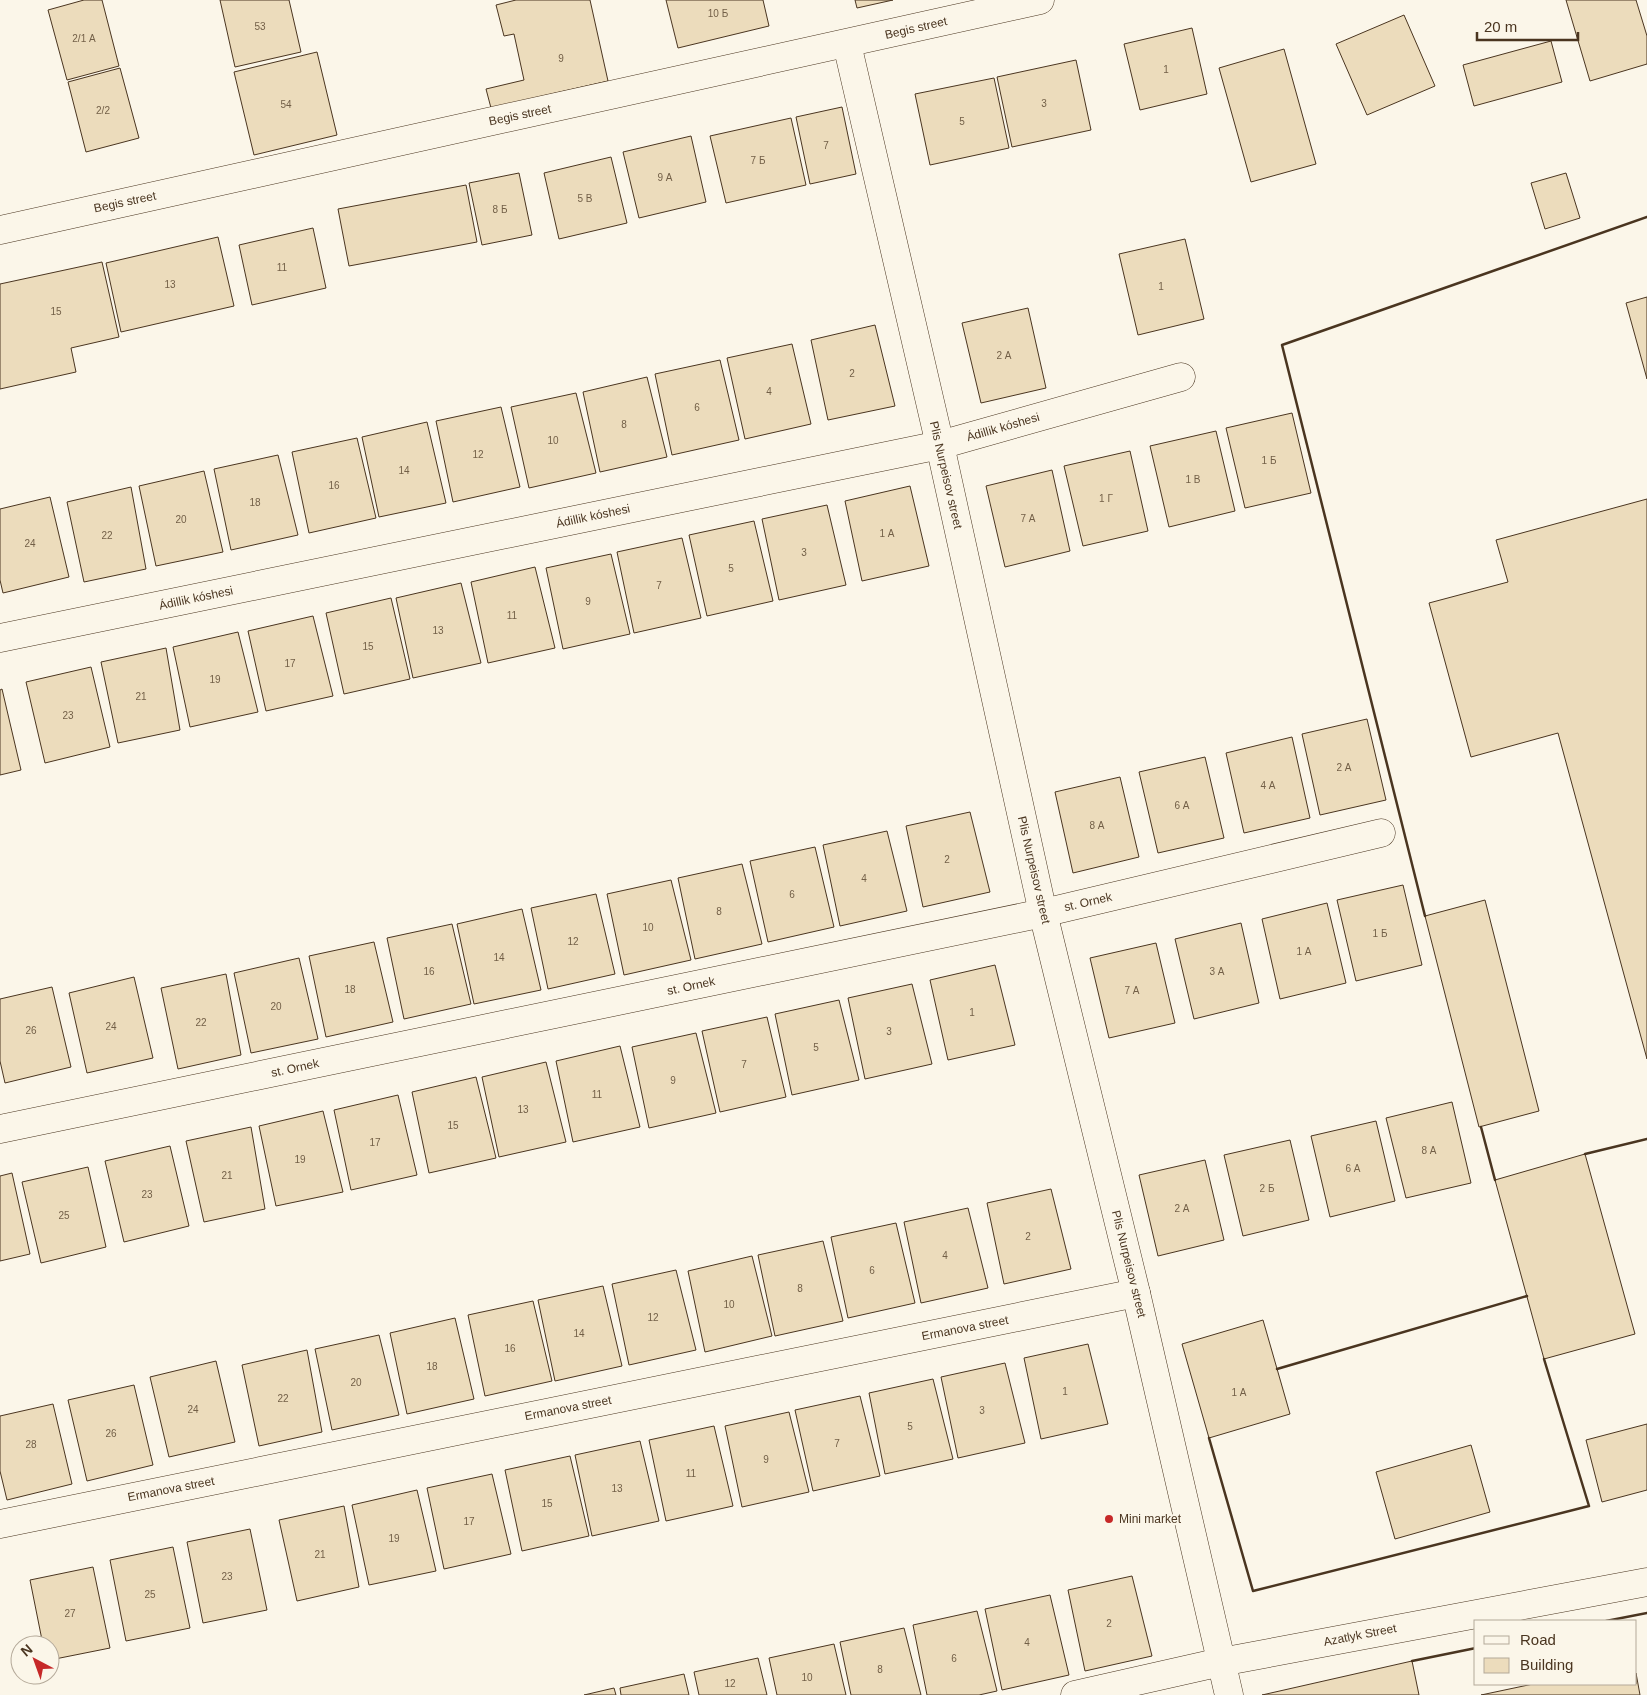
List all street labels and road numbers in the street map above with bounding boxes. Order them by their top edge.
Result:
street label: Begis street [884,14,949,42]
street label: Begis street [488,101,553,128]
street label: Begis street [93,188,158,215]
street label: Ádillik kóshesi [965,409,1041,444]
street label: Plis Nurpeisov street [927,420,965,531]
street label: Ádillik kóshesi [554,500,631,531]
street label: Ádillik kóshesi [157,582,234,613]
street label: Plis Nurpeisov street [1015,815,1053,926]
street label: st. Ornek [1063,889,1114,914]
street label: st. Ornek [666,974,717,998]
street label: st. Ornek [270,1056,321,1080]
street label: Plis Nurpeisov street [1109,1209,1149,1320]
street label: Ermanova street [920,1313,1010,1343]
street label: Ermanova street [523,1393,613,1423]
street label: Ermanova street [126,1474,216,1504]
street label: Azatlyk Street [1322,1621,1398,1649]

